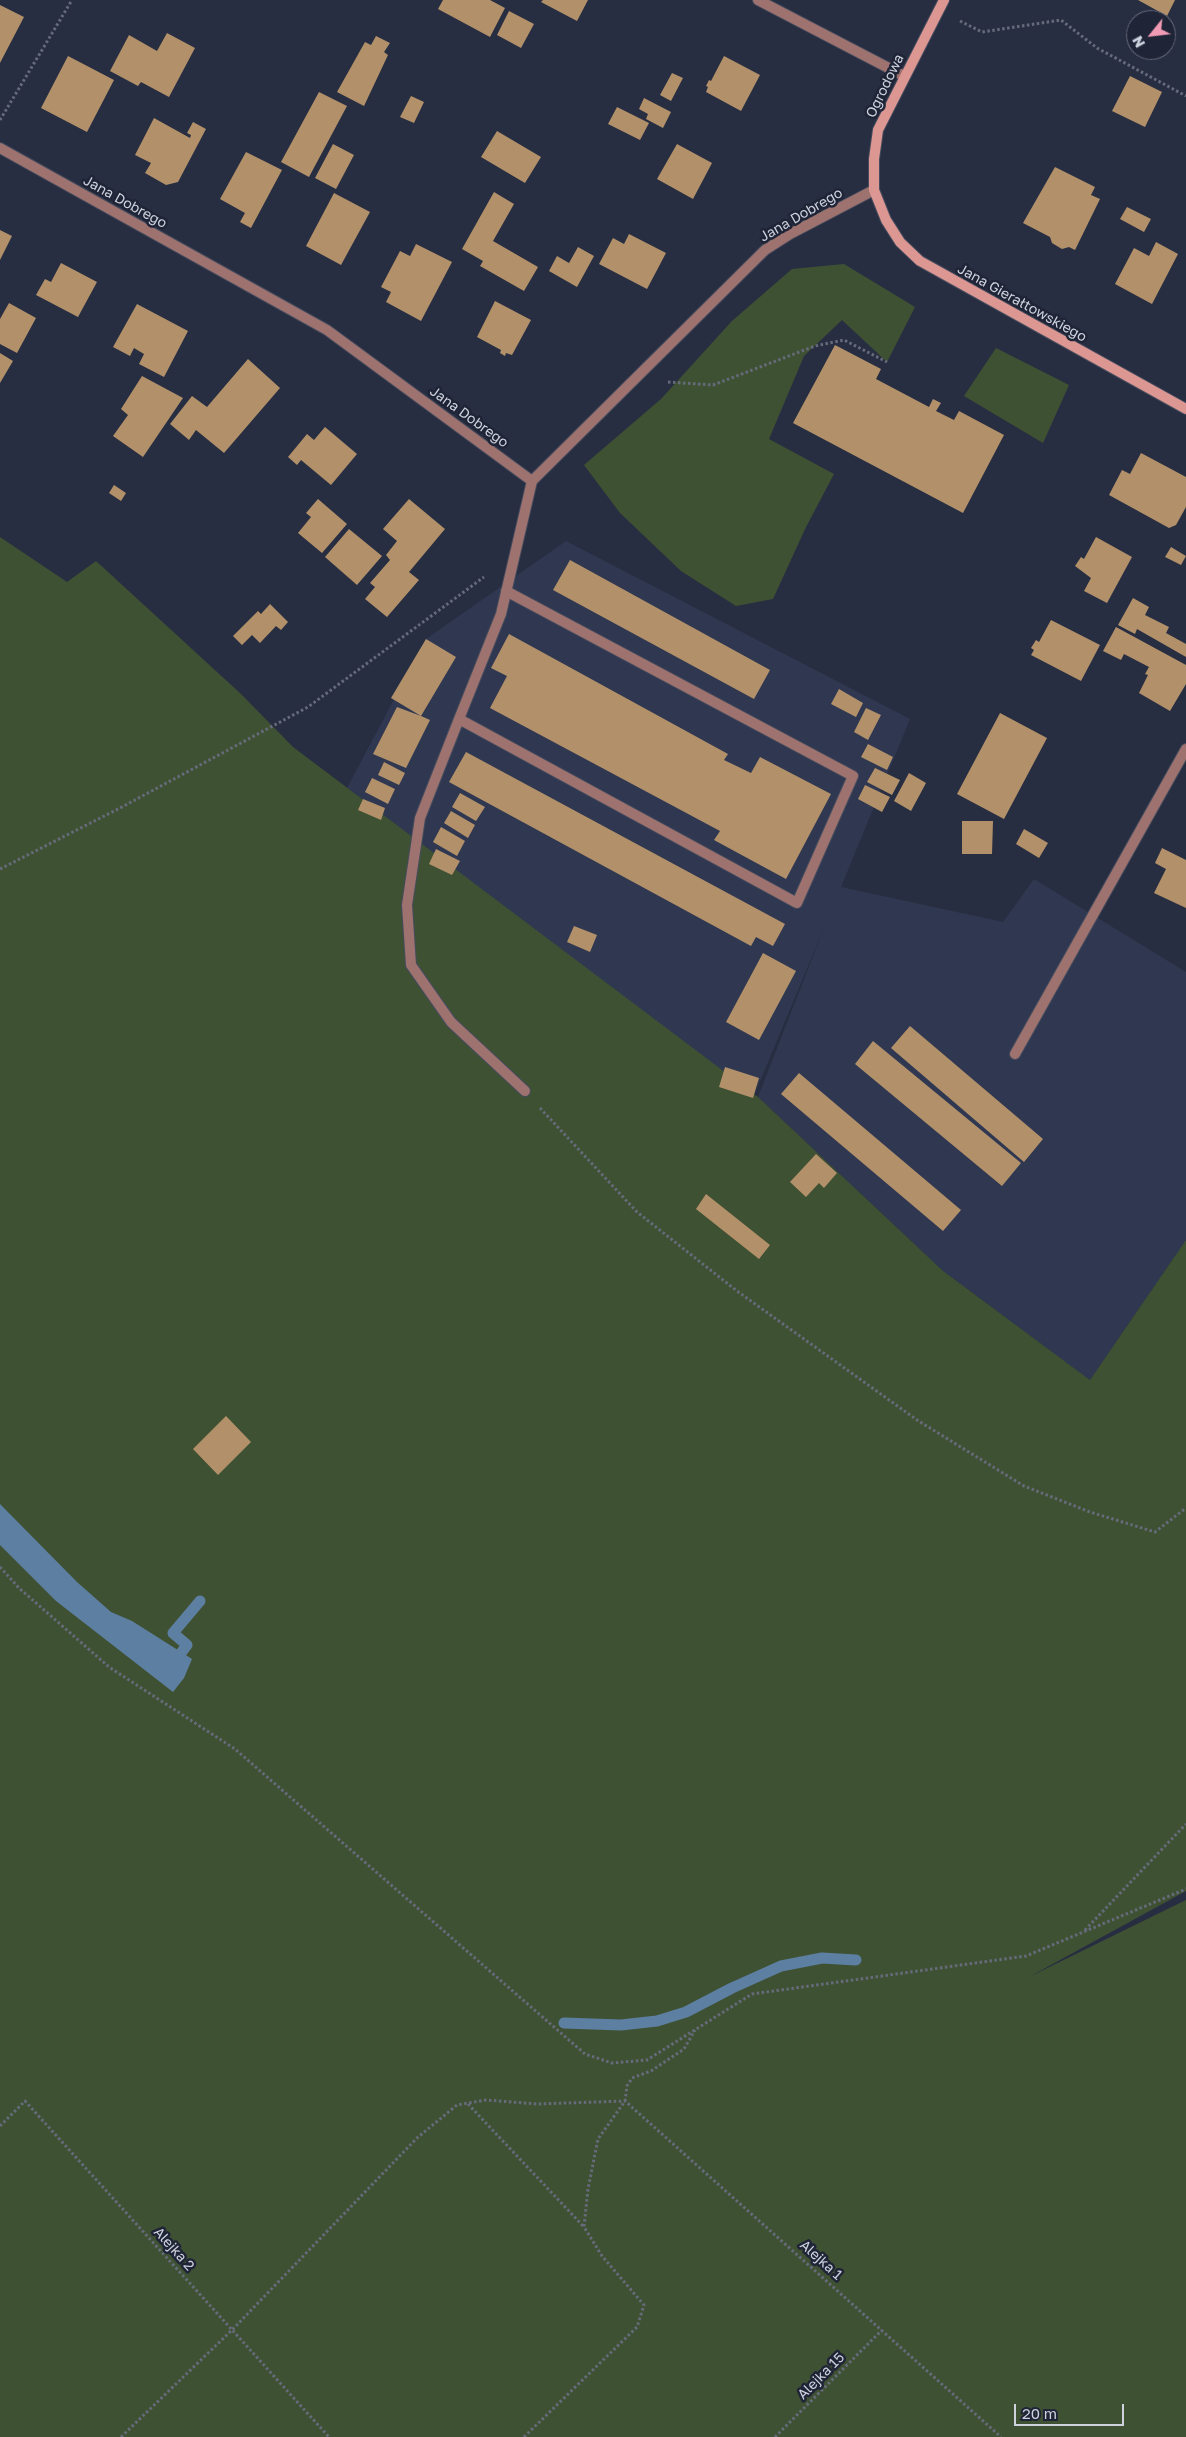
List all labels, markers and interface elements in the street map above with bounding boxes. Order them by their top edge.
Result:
north arrow [1126,10,1176,60]
text: N [1128,33,1148,51]
street label: Ogrodowa [862,52,908,120]
street label: Jana Dobrego [80,172,170,232]
street label: Jana Dobrego [757,184,845,246]
street label: Jana Gierałtowskiego [955,261,1089,345]
street label: Jana Dobrego [426,383,512,451]
street label: Alejka 2 [150,2224,198,2274]
street label: Alejka 1 [796,2237,846,2283]
street label: Alejka 15 [794,2349,848,2403]
scale bar [1016,2394,1126,2426]
text: 20 m [1022,2404,1057,2422]

